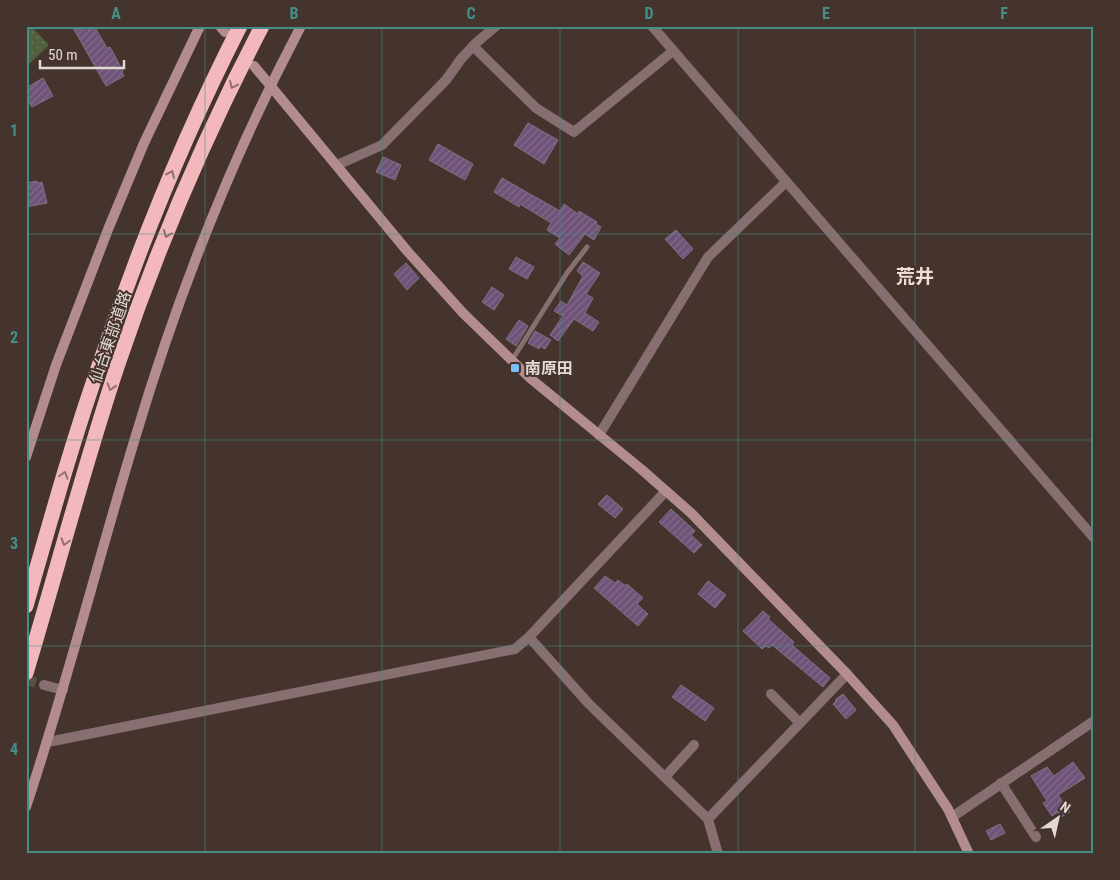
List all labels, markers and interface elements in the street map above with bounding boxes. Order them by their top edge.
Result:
text: A [111,4,121,23]
text: B [290,4,299,23]
text: C [466,4,476,23]
text: D [644,4,654,23]
text: E [822,4,830,23]
text: F [1000,4,1008,23]
scale bar [40,38,124,70]
text: 50 m [48,46,78,64]
one-way arrow [228,80,239,89]
text: 1 [10,121,18,140]
one-way arrow [165,170,176,179]
one-way arrow [163,229,174,238]
district label: 荒井 [896,265,934,288]
street label: 仙台東部道路 [86,289,135,386]
text: 2 [10,328,18,347]
place label: 南原田 [525,359,573,378]
marker: 南原田 [509,362,521,374]
one-way arrow [107,382,117,390]
one-way arrow [59,471,69,480]
text: 3 [10,534,18,553]
one-way arrow [60,538,70,546]
text: 4 [10,740,18,759]
north arrow [1032,792,1082,842]
text: N [1057,798,1073,816]

